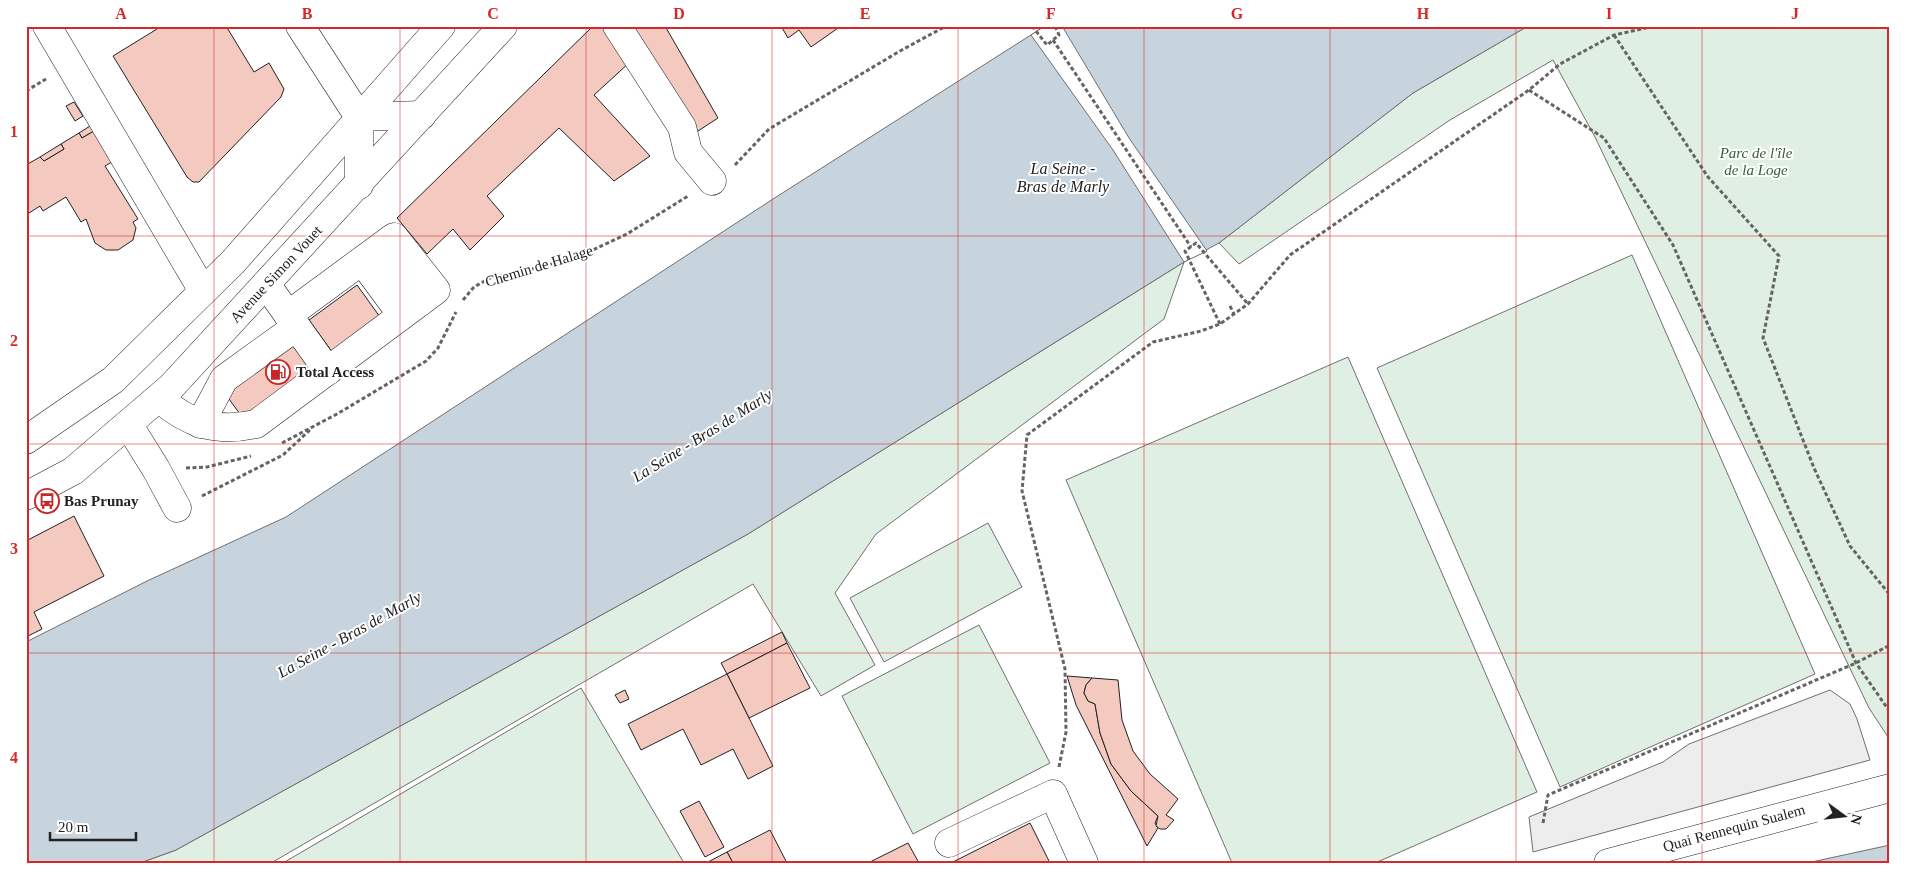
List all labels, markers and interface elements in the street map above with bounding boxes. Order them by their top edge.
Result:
text: A [115,5,127,22]
text: B [302,5,313,22]
text: C [487,5,499,22]
text: D [673,5,685,22]
text: E [860,5,870,22]
text: F [1046,5,1056,22]
text: G [1231,5,1244,22]
text: H [1417,5,1430,22]
text: I [1606,5,1612,22]
text: J [1791,5,1799,22]
text: 1 [10,123,18,140]
park label: Parc de l'île de la Loge [1719,145,1793,178]
water label: La Seine - Bras de Marly [1017,160,1110,196]
street label: Avenue Simon Vouet [227,222,326,326]
street label: Chemin de Halage [483,242,595,290]
text: 2 [10,332,18,349]
fuel station icon: Total Access [265,359,291,385]
place label: Total Access [296,364,374,380]
water label: La Seine - Bras de Marly [629,385,776,487]
bus stop icon: Bas Prunay [34,488,60,514]
place label: Bas Prunay [64,493,139,509]
text: 3 [10,540,18,557]
water label: La Seine - Bras de Marly [274,587,425,682]
text: 4 [10,749,18,766]
north arrow [1818,792,1868,842]
street label: Quai Rennequin Sualem [1661,801,1807,855]
scale bar [50,809,136,841]
text: N [1848,812,1865,826]
text: 20 m [58,819,89,835]

